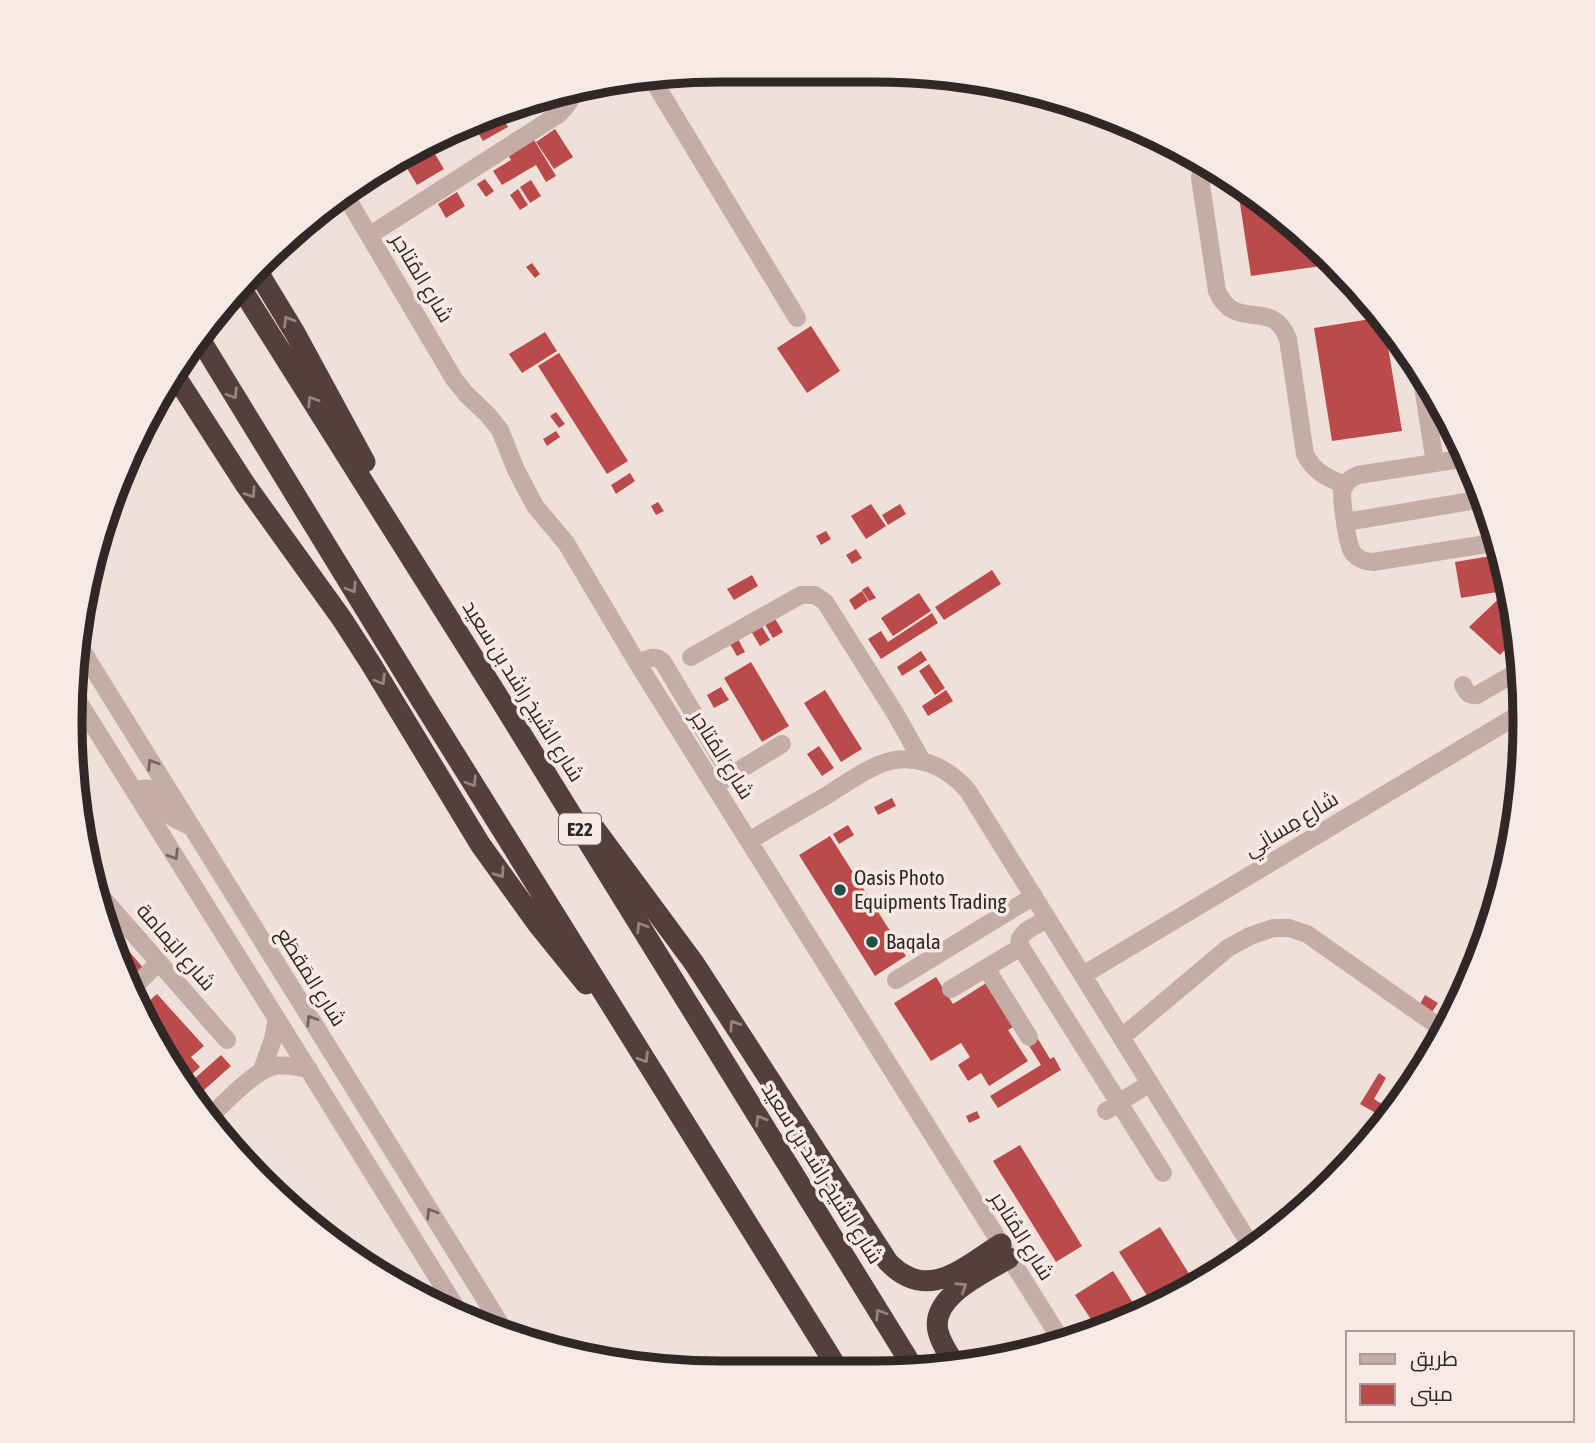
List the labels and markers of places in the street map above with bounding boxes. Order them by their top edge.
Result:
place label: Oasis Photo Equipments Trading [854,865,1007,913]
marker: Oasis Photo Equipments Trading [832,882,848,898]
place label: Baqala [886,929,941,953]
marker: Baqala [864,934,880,950]

